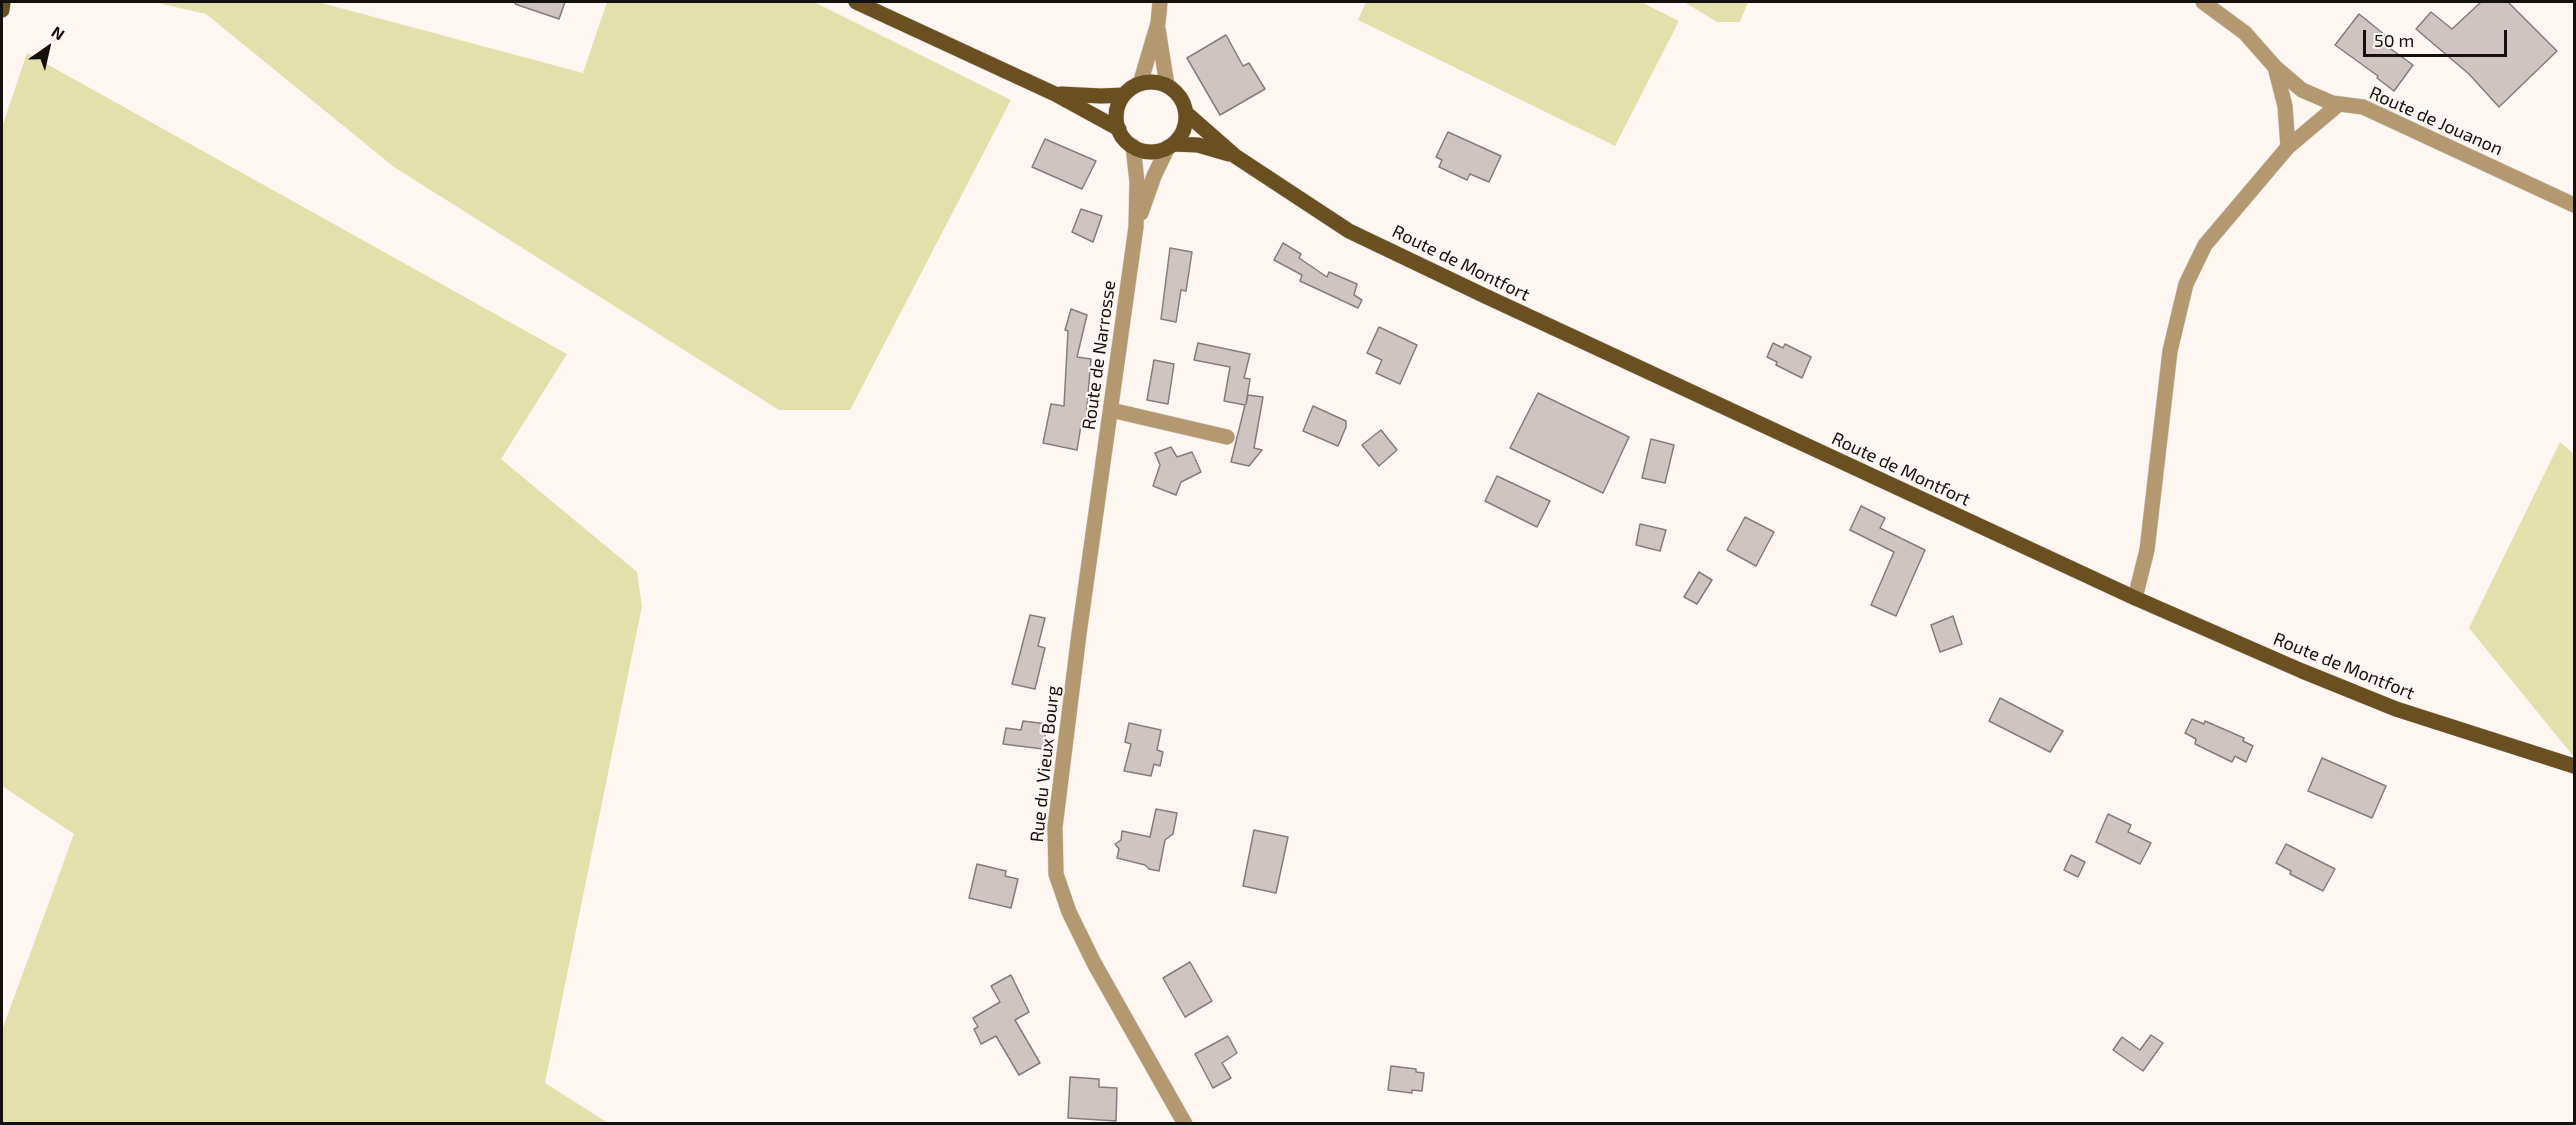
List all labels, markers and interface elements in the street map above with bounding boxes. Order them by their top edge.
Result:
north arrow [18,18,78,78]
scale bar [2366,18,2510,56]
text: N [48,22,68,44]
text: 50 m [2374,29,2414,51]
street label: Route de Jouanon [2366,82,2506,160]
street label: Route de Montfort [1389,220,1533,306]
street label: Route de Narrosse [1078,279,1120,431]
street label: Route de Montfort [1828,427,1974,511]
street label: Route de Montfort [2270,628,2418,704]
street label: Rue du Vieux Bourg [1026,685,1064,843]

